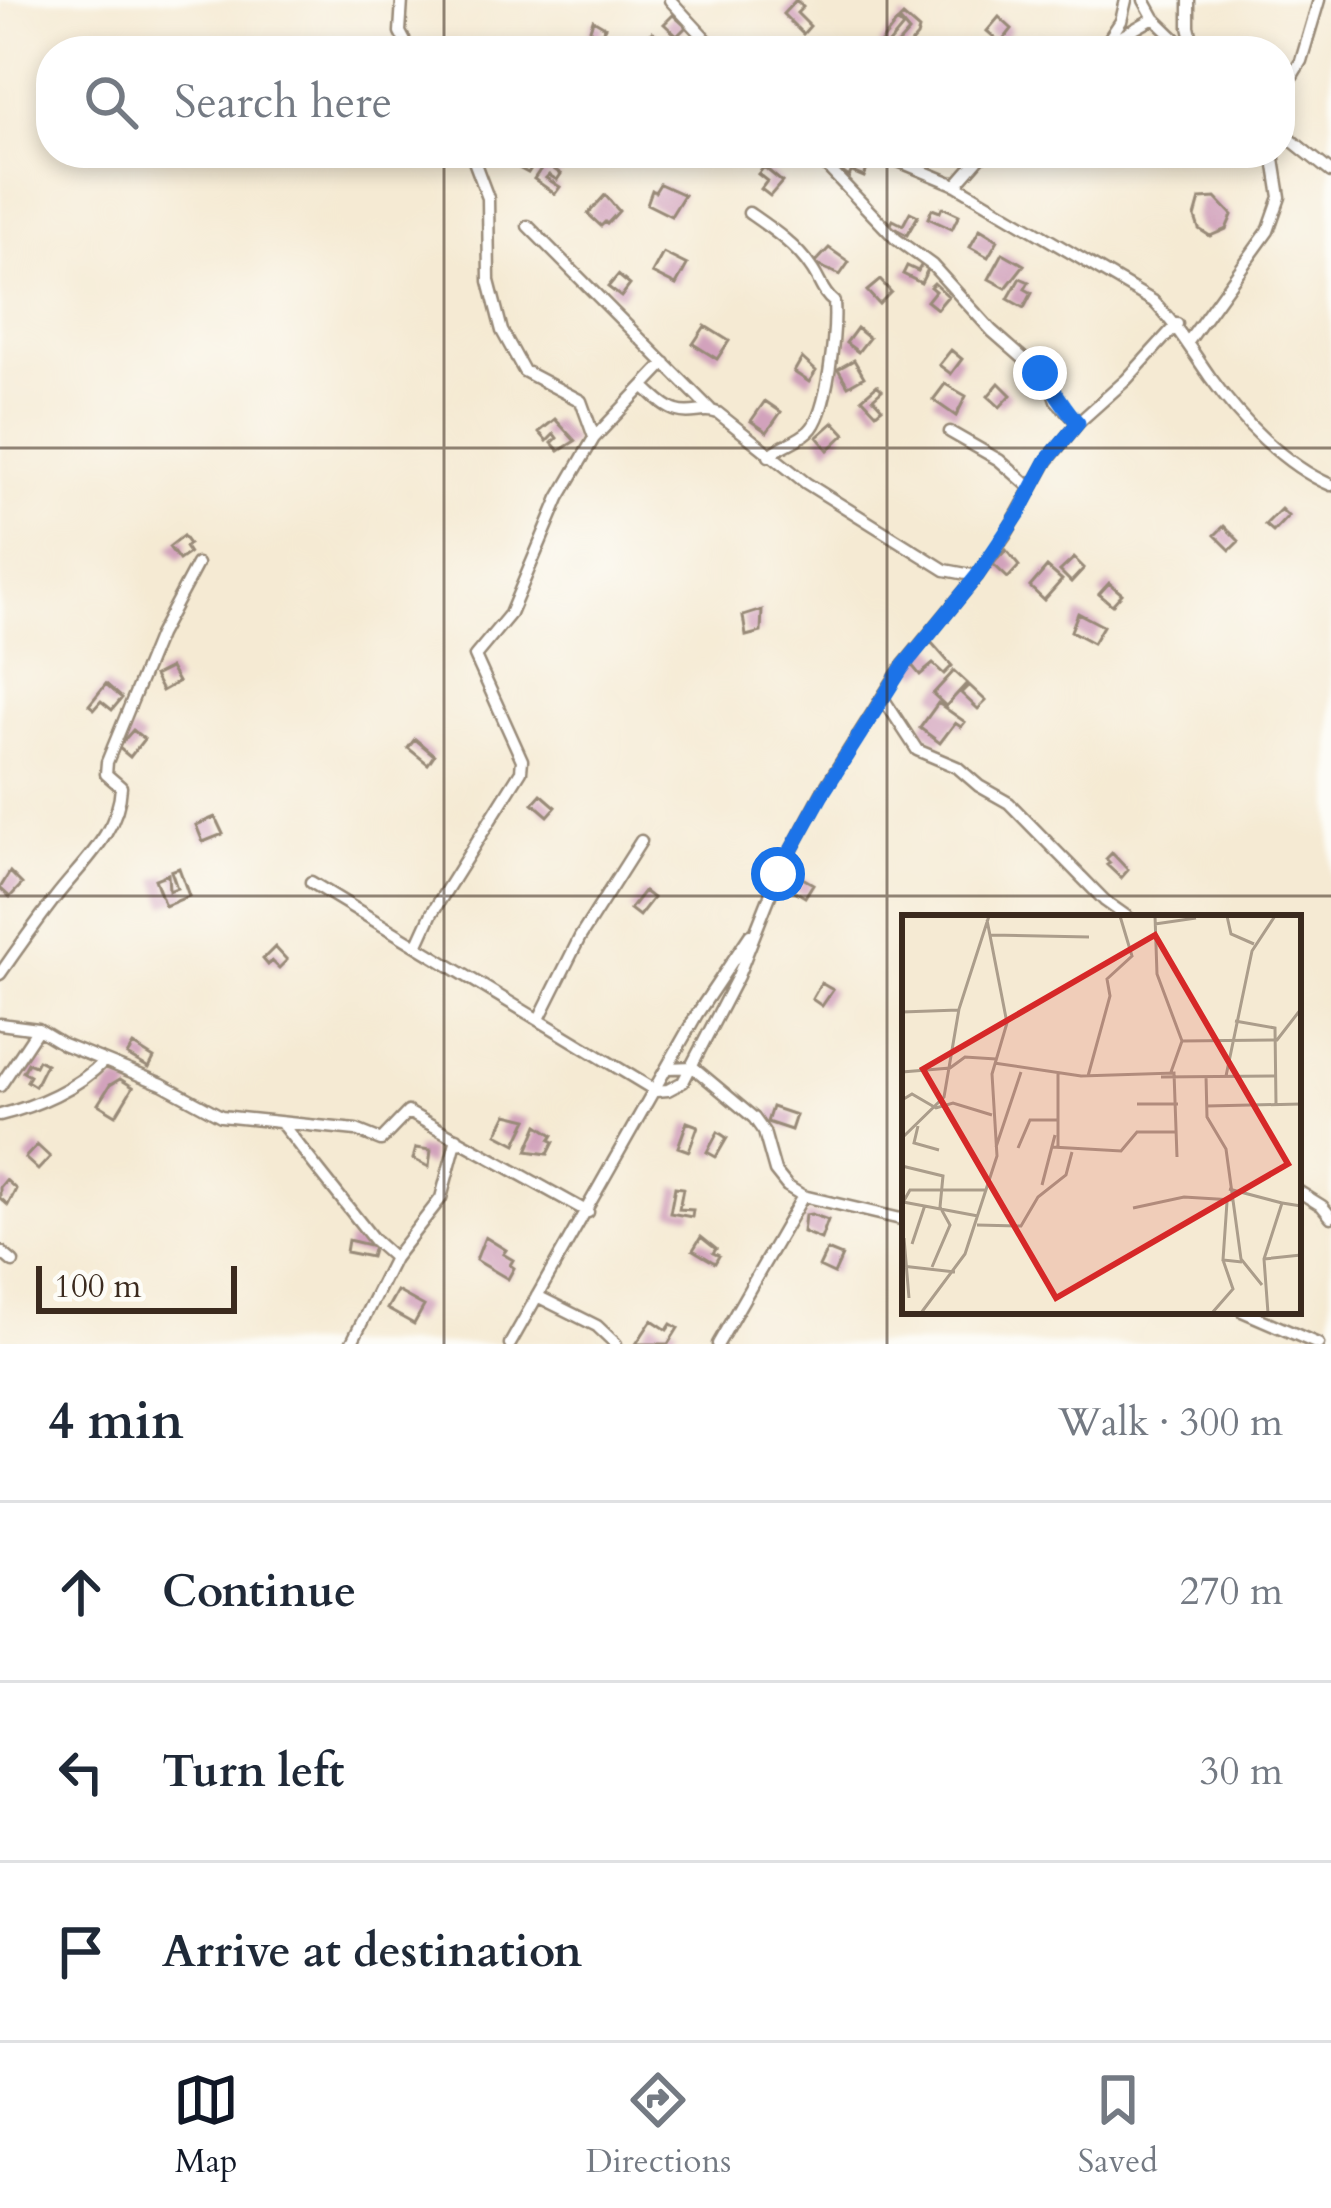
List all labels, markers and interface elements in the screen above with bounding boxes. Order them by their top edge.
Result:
search box [36,36,1295,168]
icon: search [78,69,144,135]
text: Search here [174,72,392,133]
route end [1013,346,1067,400]
route start [751,847,805,901]
inset map [902,915,1301,1314]
scale bar [36,1260,237,1313]
text: 100 m [54,1264,141,1309]
text: 4 min [48,1387,184,1457]
text: Walk · 300 m [1058,1396,1283,1449]
icon: ahead [48,1559,114,1625]
text: Continue [162,1561,356,1622]
text: 270 m [1180,1565,1283,1618]
icon: left [48,1739,114,1805]
text: Turn left [162,1741,344,1802]
text: 30 m [1200,1745,1283,1798]
icon: arrive [48,1919,114,1985]
text: Arrive at destination [162,1921,582,1982]
tab: Map [173,2067,239,2184]
tab: Directions [586,2067,731,2184]
tab: Saved [1078,2067,1158,2184]

